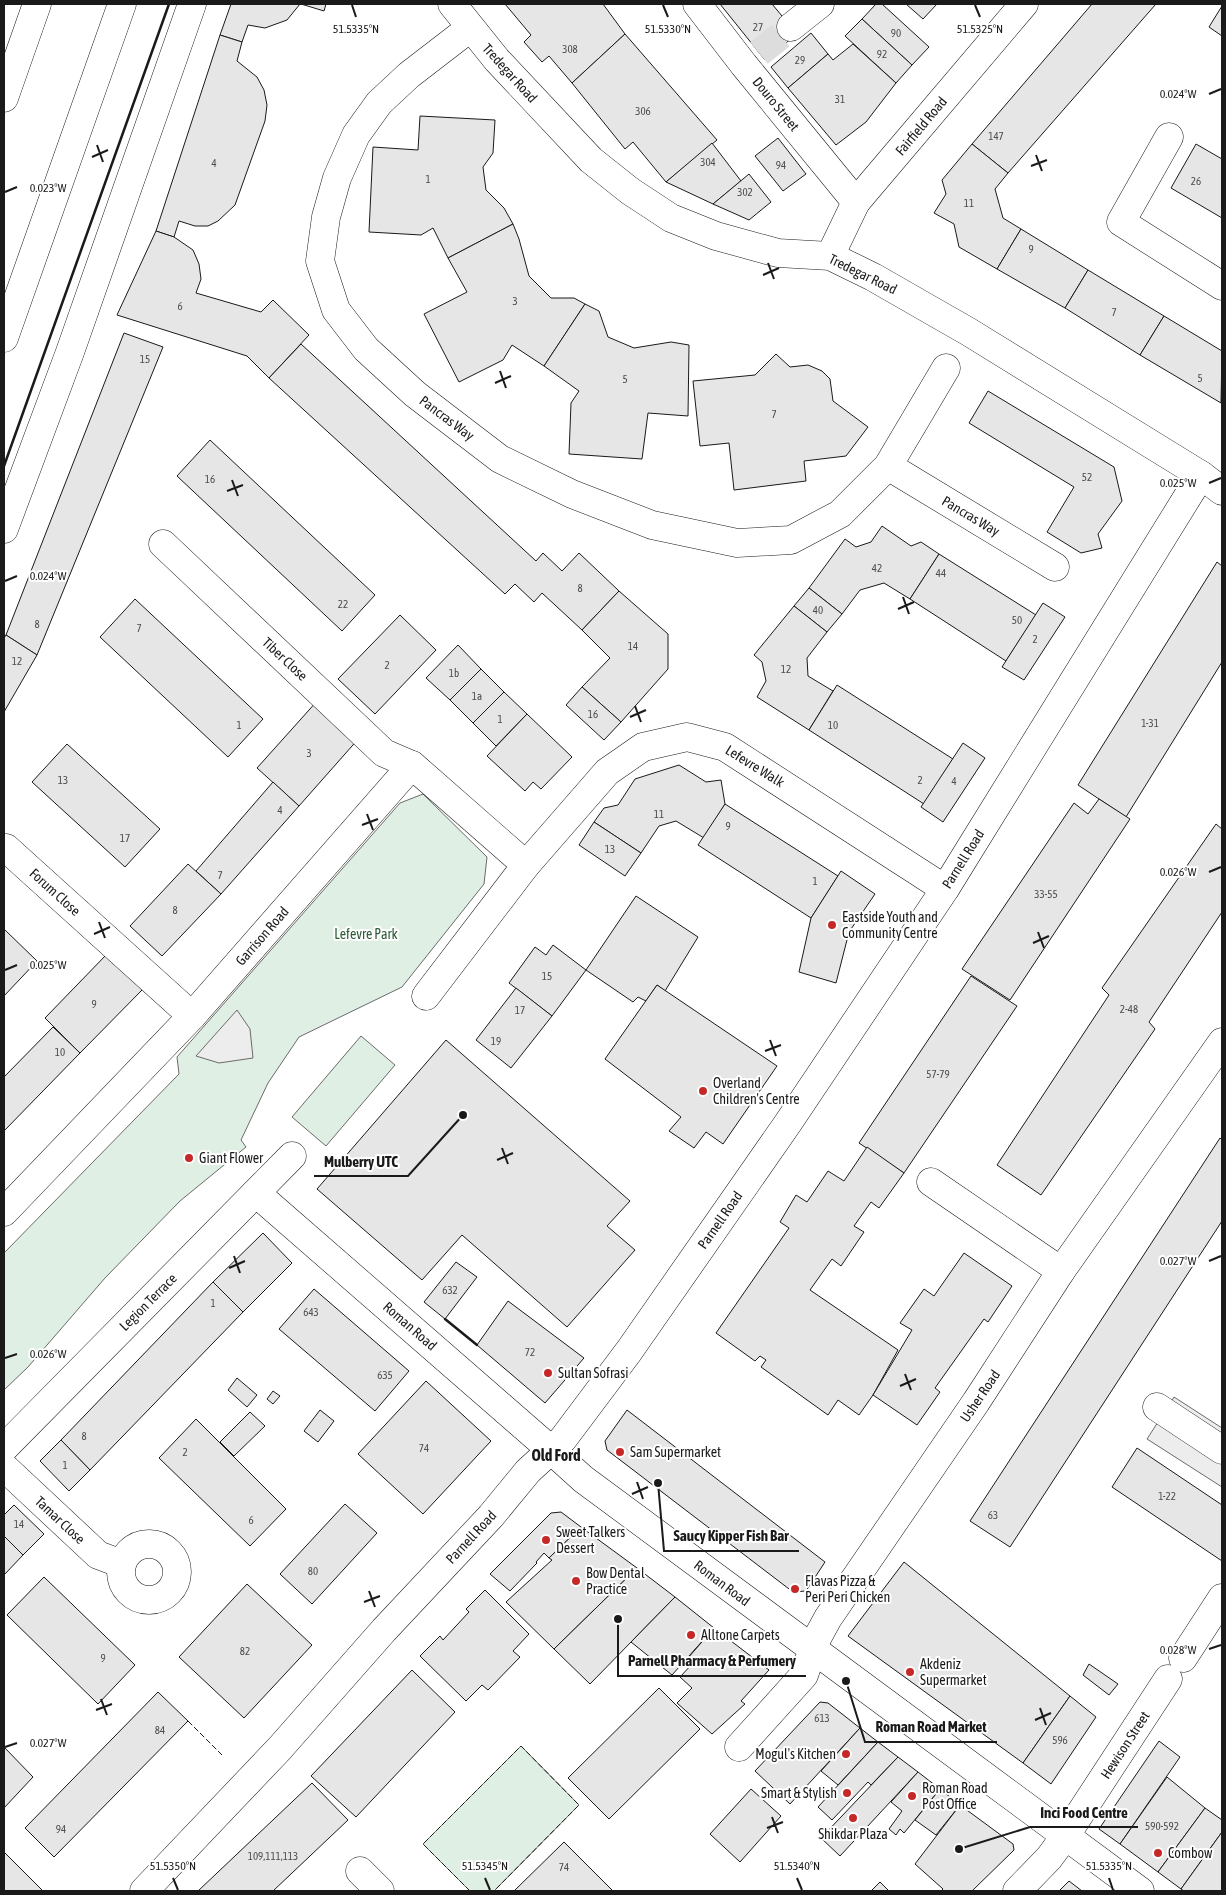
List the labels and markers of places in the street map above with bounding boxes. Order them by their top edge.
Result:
place label: Eastside Youth and Community Centre [842,909,938,941]
marker: Eastside Youth and Community Centre [826,919,838,931]
place label: Overland Children's Centre [713,1075,800,1107]
marker: Overland Children's Centre [697,1085,709,1097]
callout: Mulberry UTC [314,1146,408,1176]
place label: Giant Flower [199,1150,264,1166]
marker: Giant Flower [183,1152,195,1164]
place label: Sultan Sofrasi [558,1365,628,1381]
marker: Sultan Sofrasi [542,1367,554,1379]
place label: Sam Supermarket [630,1444,721,1460]
marker: Sam Supermarket [614,1446,626,1458]
callout: Saucy Kipper Fish Bar [664,1521,799,1551]
place label: Sweet Talkers Dessert [556,1524,625,1556]
marker: Sweet Talkers Dessert [540,1534,552,1546]
place label: Bow Dental Practice [586,1565,645,1597]
place label: Flavas Pizza & Peri Peri Chicken [805,1573,890,1605]
marker: Bow Dental Practice [570,1575,582,1587]
marker: Flavas Pizza & Peri Peri Chicken [789,1583,801,1595]
place label: Alltone Carpets [701,1627,780,1643]
marker: Alltone Carpets [685,1629,697,1641]
callout: Parnell Pharmacy & Perfumery [618,1646,806,1676]
place label: Akdeniz Supermarket [920,1656,987,1688]
marker: Akdeniz Supermarket [904,1666,916,1678]
callout: Roman Road Market [865,1712,997,1742]
place label: Mogul's Kitchen [755,1746,836,1762]
marker: Mogul's Kitchen [840,1748,852,1760]
place label: Roman Road Post Office [922,1780,988,1812]
place label: Smart & Stylish [761,1785,837,1801]
marker: Smart & Stylish [841,1787,853,1799]
marker: Roman Road Post Office [906,1790,918,1802]
callout: Inci Food Centre [1030,1797,1138,1827]
marker: Shikdar Plaza [847,1812,859,1824]
place label: Shikdar Plaza [818,1826,888,1842]
place label: Combow [1168,1845,1213,1861]
marker: Combow [1152,1847,1164,1859]

